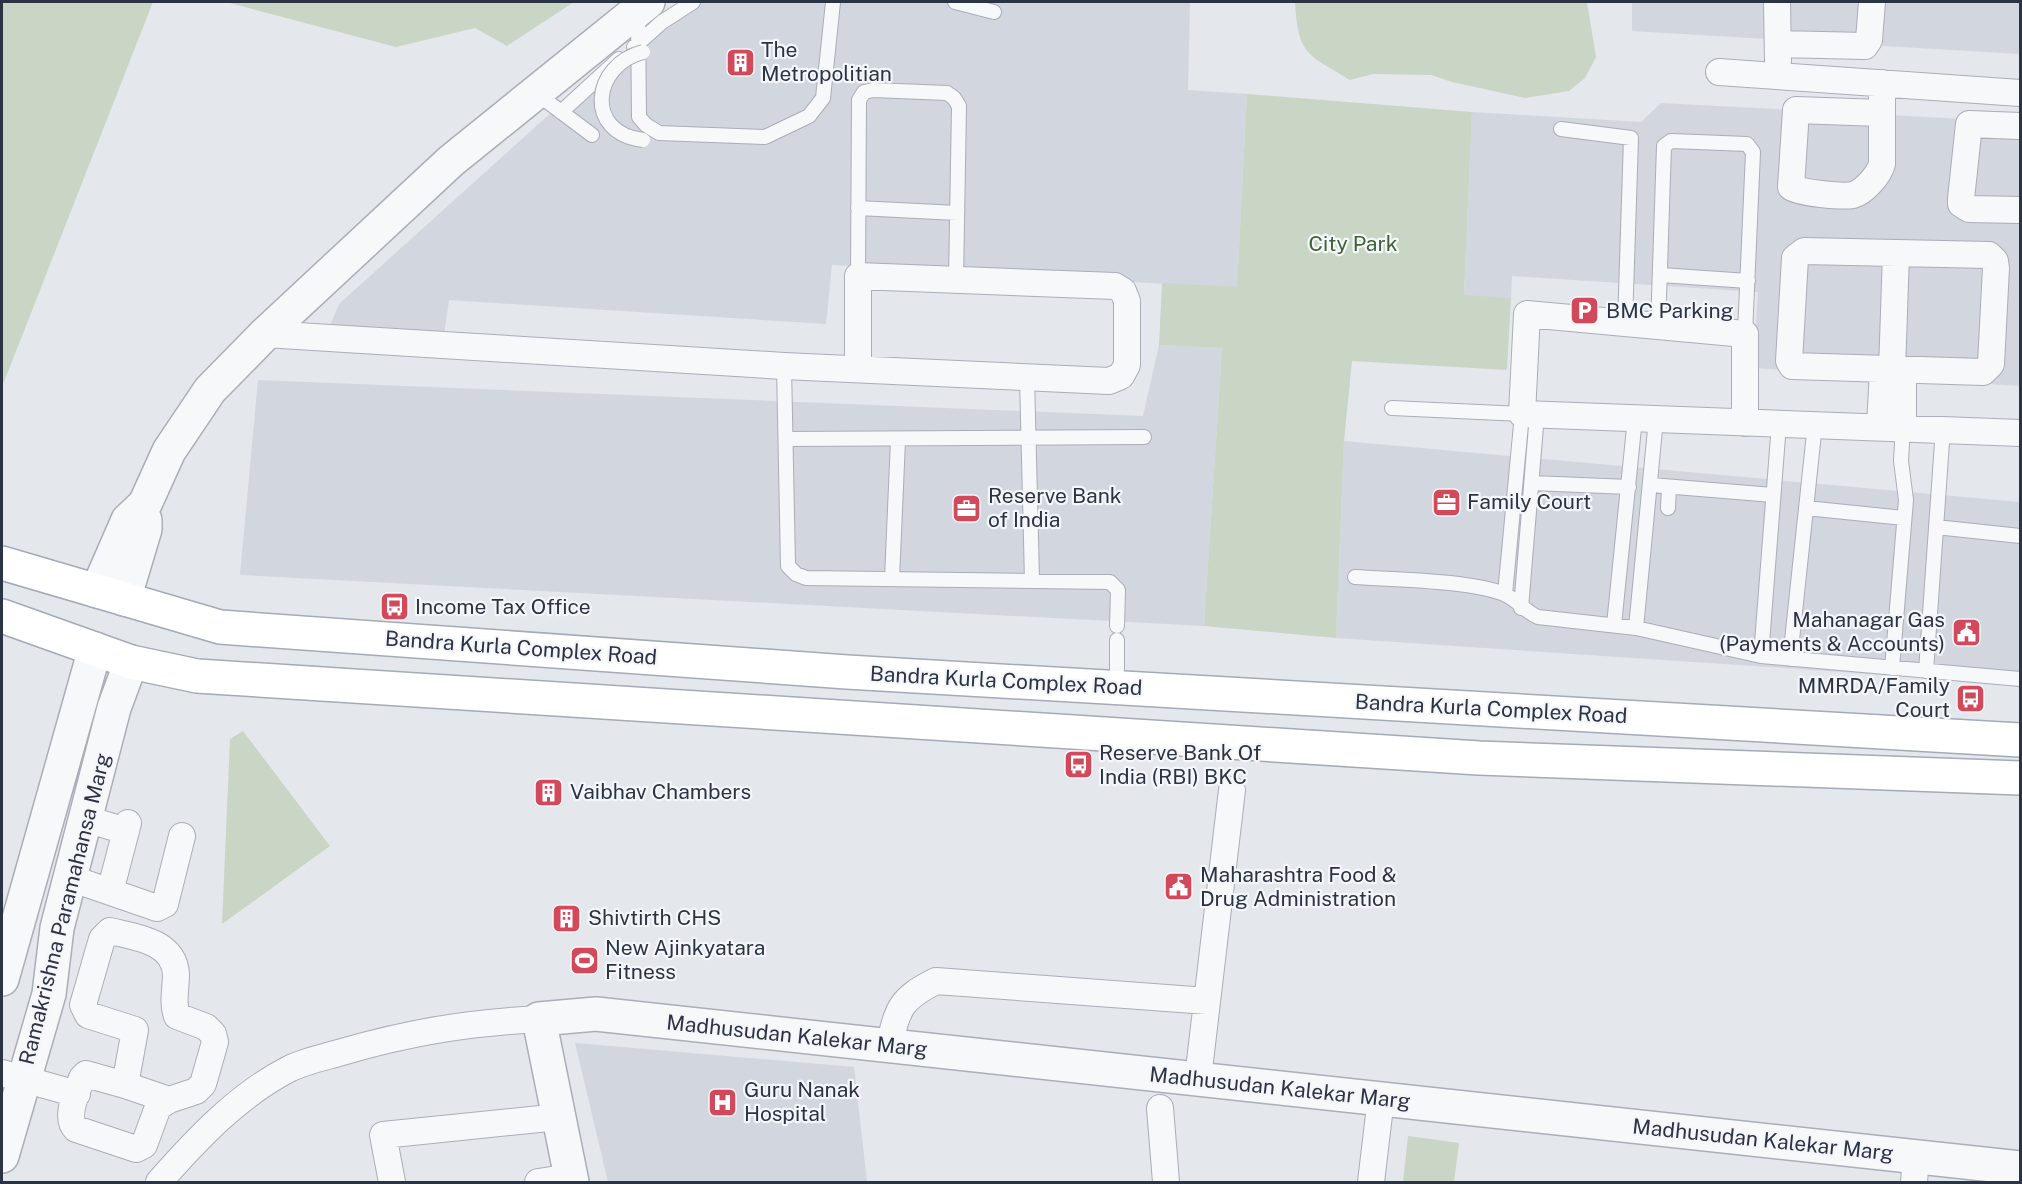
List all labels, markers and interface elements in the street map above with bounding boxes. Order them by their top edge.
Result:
place label: The Metropolitian [761,37,892,86]
building icon: The Metropolitian [724,46,756,78]
park label: City Park [1309,231,1398,256]
parking icon: BMC Parking [1569,295,1601,327]
place label: BMC Parking [1606,298,1734,323]
place label: Reserve Bank of India [988,483,1122,532]
office icon: Family Court [1430,486,1462,518]
place label: Family Court [1467,489,1591,514]
office icon: Reserve Bank of India [951,492,983,524]
bus stop icon: Income Tax Office [378,591,410,623]
place label: Income Tax Office [415,594,591,619]
place label: Mahanagar Gas (Payments & Accounts) [1719,607,1945,656]
public building icon: Mahanagar Gas (Payments & Accounts) [1950,616,1982,648]
street label: Bandra Kurla Complex Road [384,626,658,669]
street label: Bandra Kurla Complex Road [869,661,1143,700]
place label: MMRDA/Family Court [1798,673,1950,722]
bus stop icon: MMRDA/Family Court [1955,682,1987,714]
street label: Bandra Kurla Complex Road [1354,689,1628,728]
place label: Reserve Bank Of India (RBI) BKC [1099,740,1261,789]
bus stop icon: Reserve Bank Of India (RBI) BKC [1062,749,1094,781]
street label: Ramakrishna Paramahansa Marg [14,751,115,1067]
building icon: Vaibhav Chambers [533,776,565,808]
place label: Vaibhav Chambers [570,779,751,804]
place label: Maharashtra Food & Drug Administration [1200,862,1397,911]
public building icon: Maharashtra Food & Drug Administration [1163,871,1195,903]
building icon: Shivtirth CHS [551,902,583,934]
place label: Shivtirth CHS [588,905,721,930]
place label: New Ajinkyatara Fitness [605,935,765,984]
sports icon: New Ajinkyatara Fitness [568,944,600,976]
street label: Madhusudan Kalekar Marg [665,1009,929,1062]
street label: Madhusudan Kalekar Marg [1148,1061,1412,1114]
place label: Guru Nanak Hospital [744,1077,860,1126]
hospital icon: Guru Nanak Hospital [707,1086,739,1118]
street label: Madhusudan Kalekar Marg [1631,1113,1895,1166]

